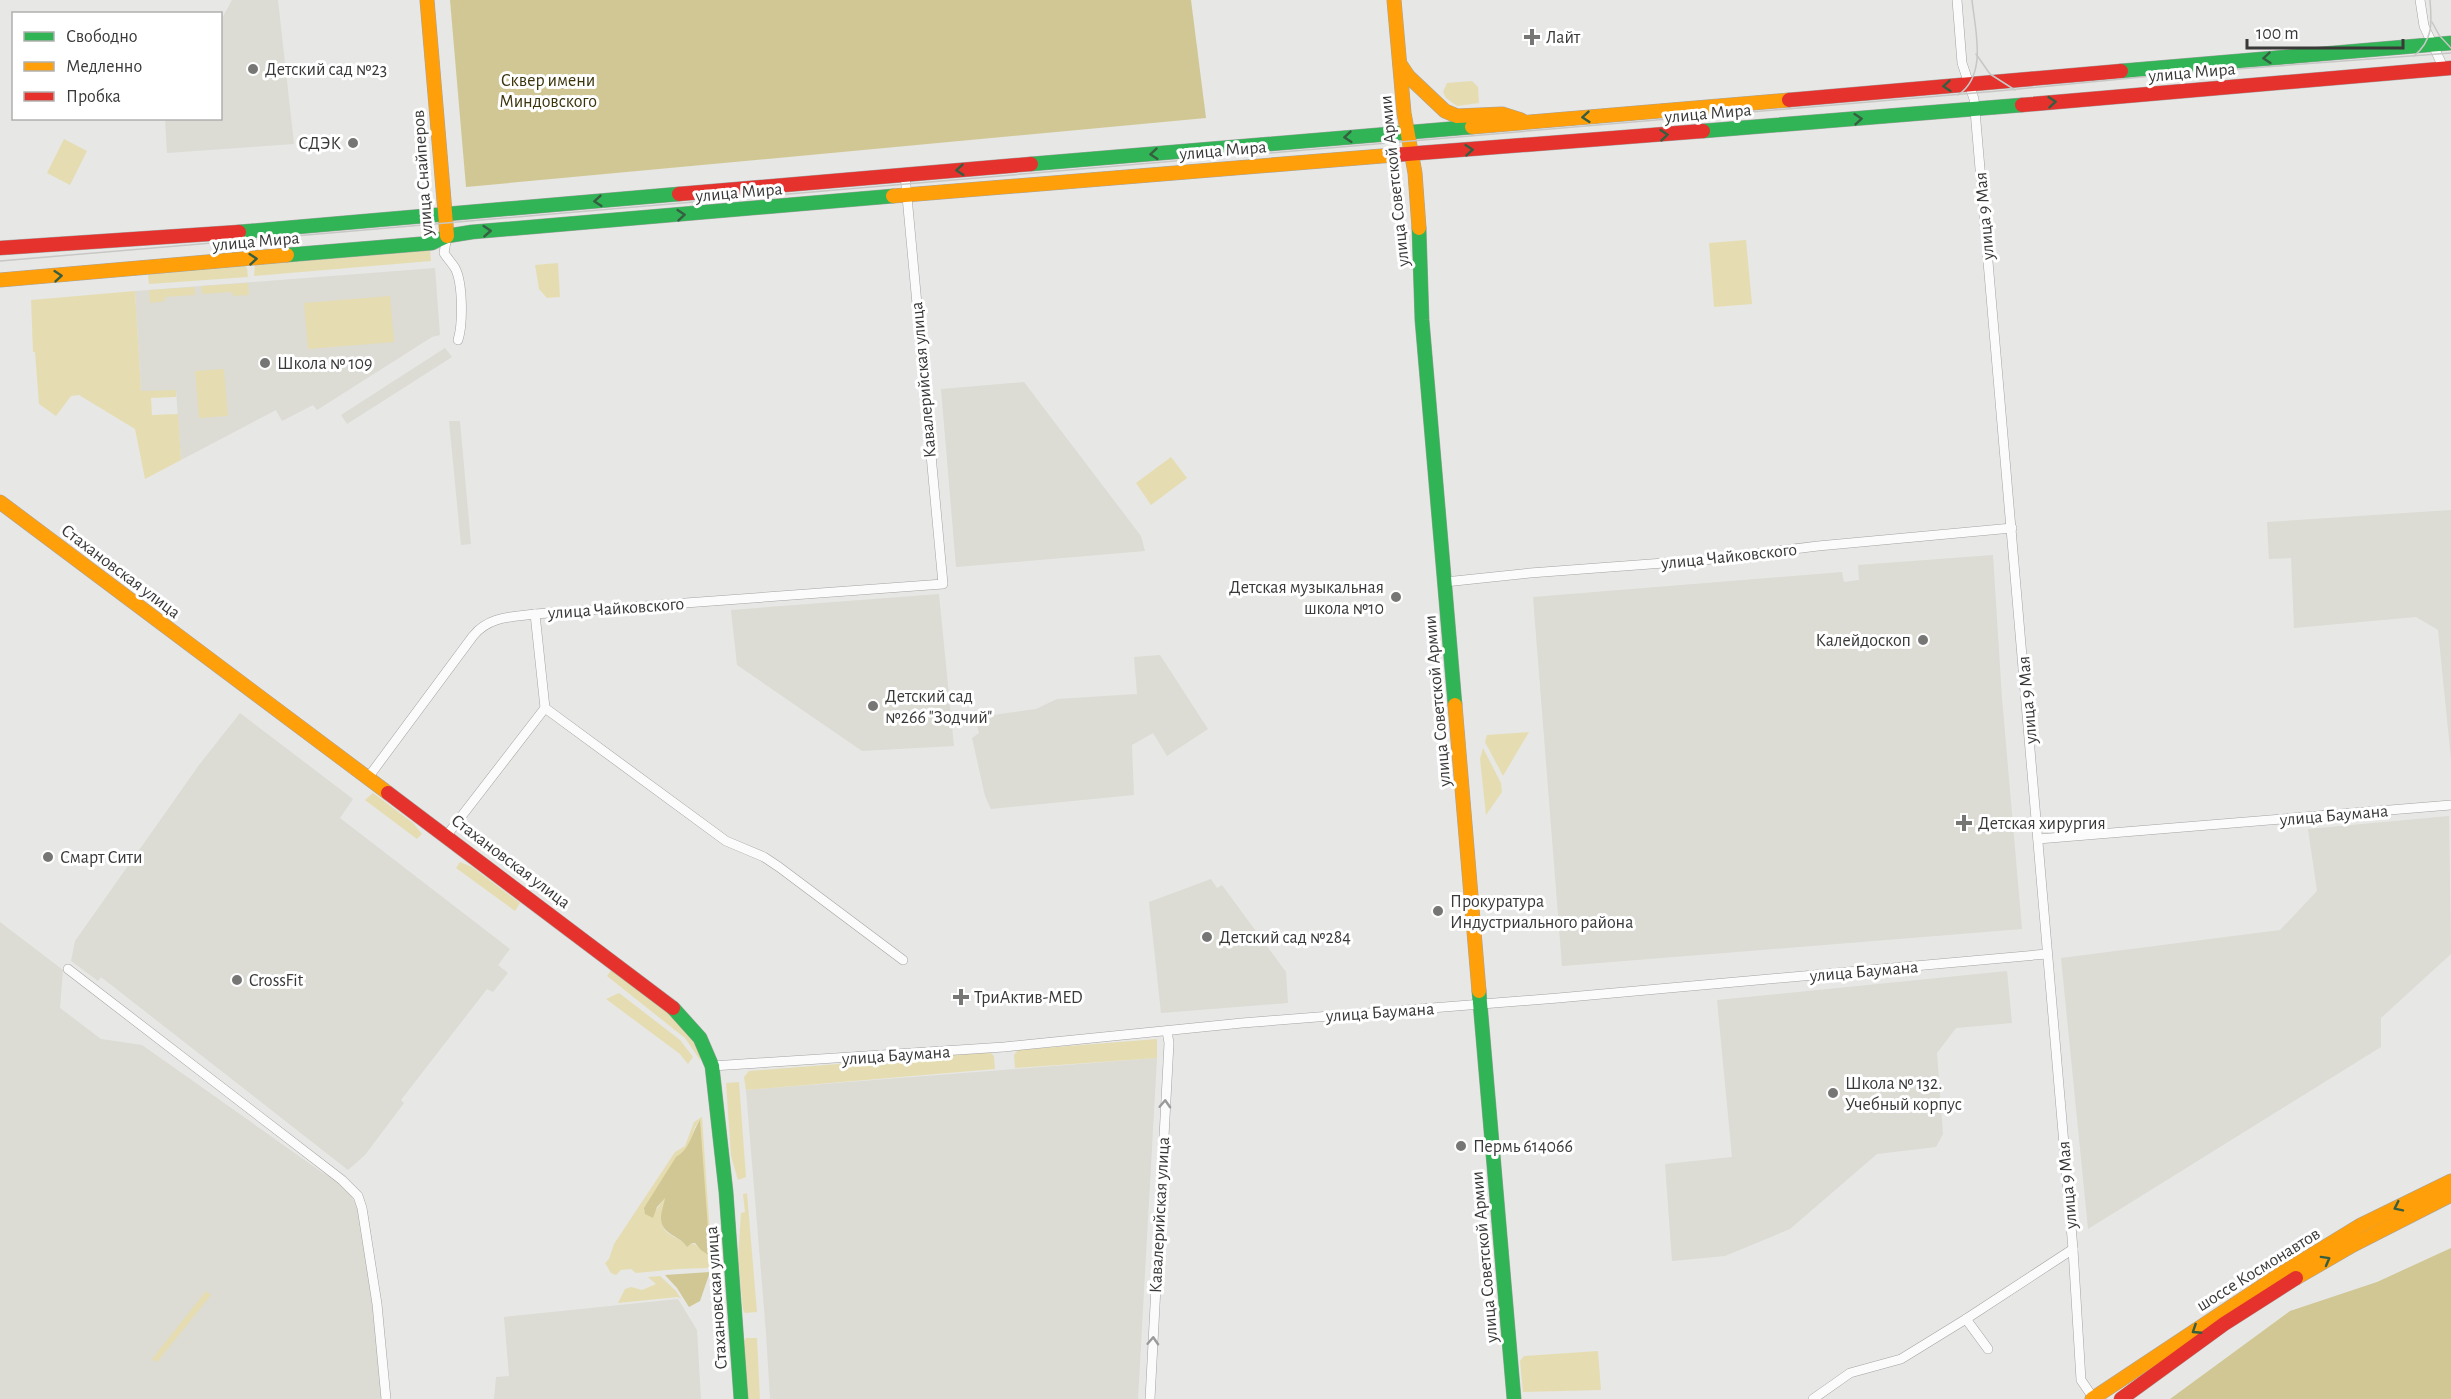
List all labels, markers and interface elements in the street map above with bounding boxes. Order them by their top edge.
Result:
legend [12,12,222,120]
scale bar [2247,12,2403,50]
text: 100 m [2256,25,2299,43]
text: Свободно [66,27,138,46]
marker: Лайт [1523,28,1541,46]
place label: Лайт [1546,29,1581,47]
one-way arrow [2263,51,2272,64]
text: Медленно [66,58,142,76]
street label: улица Мира [2147,60,2236,86]
place label: Детский сад №23 [265,61,387,79]
marker: Детский сад №23 [246,62,260,76]
park label: Сквер имени Миндовского [499,72,597,111]
one-way arrow [1943,79,1952,92]
text: Пробка [66,87,121,106]
street label: улица Советской Армии [1377,94,1413,268]
one-way arrow [2048,96,2057,109]
street label: улица Мира [1663,101,1752,127]
street label: улица Снайперов [410,109,436,238]
one-way arrow [1581,110,1590,123]
one-way arrow [1854,113,1863,126]
one-way arrow [1659,129,1668,142]
one-way arrow [1344,130,1353,143]
place label: СДЭК [298,135,342,153]
marker: СДЭК [346,136,360,150]
street label: улица Мира [1178,138,1267,164]
one-way arrow [1465,144,1474,157]
one-way arrow [1149,147,1158,160]
one-way arrow [955,164,964,177]
street label: улица 9 Мая [1972,171,1998,262]
street label: улица Мира [694,180,783,206]
one-way arrow [593,194,602,207]
one-way arrow [677,209,686,222]
one-way arrow [482,225,491,238]
street label: улица Мира [211,229,300,255]
one-way arrow [248,253,257,266]
one-way arrow [54,269,63,282]
street label: Кавалерийская улица [908,301,940,459]
place label: Школа № 109 [277,355,373,373]
marker: Школа № 109 [258,356,272,370]
street label: Стахановская улица [58,521,183,622]
street label: улица Чайковского [1659,541,1798,573]
place label: Детская музыкальная школа №10 [1229,579,1384,618]
marker: Детская музыкальная школа №10 [1389,590,1403,604]
street label: улица Чайковского [546,595,685,623]
street label: улица Советской Армии [1422,614,1455,788]
place label: Калейдоскоп [1815,632,1911,650]
marker: Калейдоскоп [1916,633,1930,647]
street label: улица 9 Мая [2015,655,2041,746]
place label: Детский сад №266 "Зодчий" [885,688,992,727]
marker: Детский сад №266 "Зодчий" [866,699,880,713]
street label: улица Баумана [2278,802,2389,830]
street label: Стахановская улица [448,811,573,912]
marker: Детская хирургия [1955,814,1973,832]
place label: Детская хирургия [1978,815,2106,833]
place label: Смарт Сити [60,849,143,867]
marker: Смарт Сити [41,850,55,864]
place label: Прокуратура Индустриального района [1450,893,1633,932]
marker: Прокуратура Индустриального района [1431,904,1445,918]
place label: Детский сад №284 [1219,929,1351,947]
marker: Детский сад №284 [1200,930,1214,944]
street label: улица Баумана [1808,958,1919,986]
place label: CrossFit [249,972,304,990]
marker: CrossFit [230,973,244,987]
marker: ТриАктив-MED [952,988,970,1006]
place label: ТриАктив-MED [974,989,1083,1007]
street label: улица Баумана [1324,1000,1435,1026]
street label: улица Баумана [840,1043,951,1069]
place label: Школа № 132. Учебный корпус [1845,1075,1962,1114]
marker: Школа № 132. Учебный корпус [1826,1086,1840,1100]
one-way arrow [1158,1099,1171,1108]
street label: Кавалерийская улица [1147,1136,1173,1294]
place label: Пермь 614066 [1473,1138,1573,1156]
marker: Пермь 614066 [1454,1139,1468,1153]
street label: улица 9 Мая [2055,1140,2081,1231]
street label: улица Советской Армии [1469,1170,1502,1344]
one-way arrow [2394,1200,2405,1211]
street label: шоссе Космонавтов [2194,1225,2323,1315]
street label: Стахановская улица [703,1226,731,1370]
one-way arrow [2320,1256,2330,1267]
one-way arrow [2192,1322,2202,1334]
one-way arrow [1146,1336,1159,1345]

